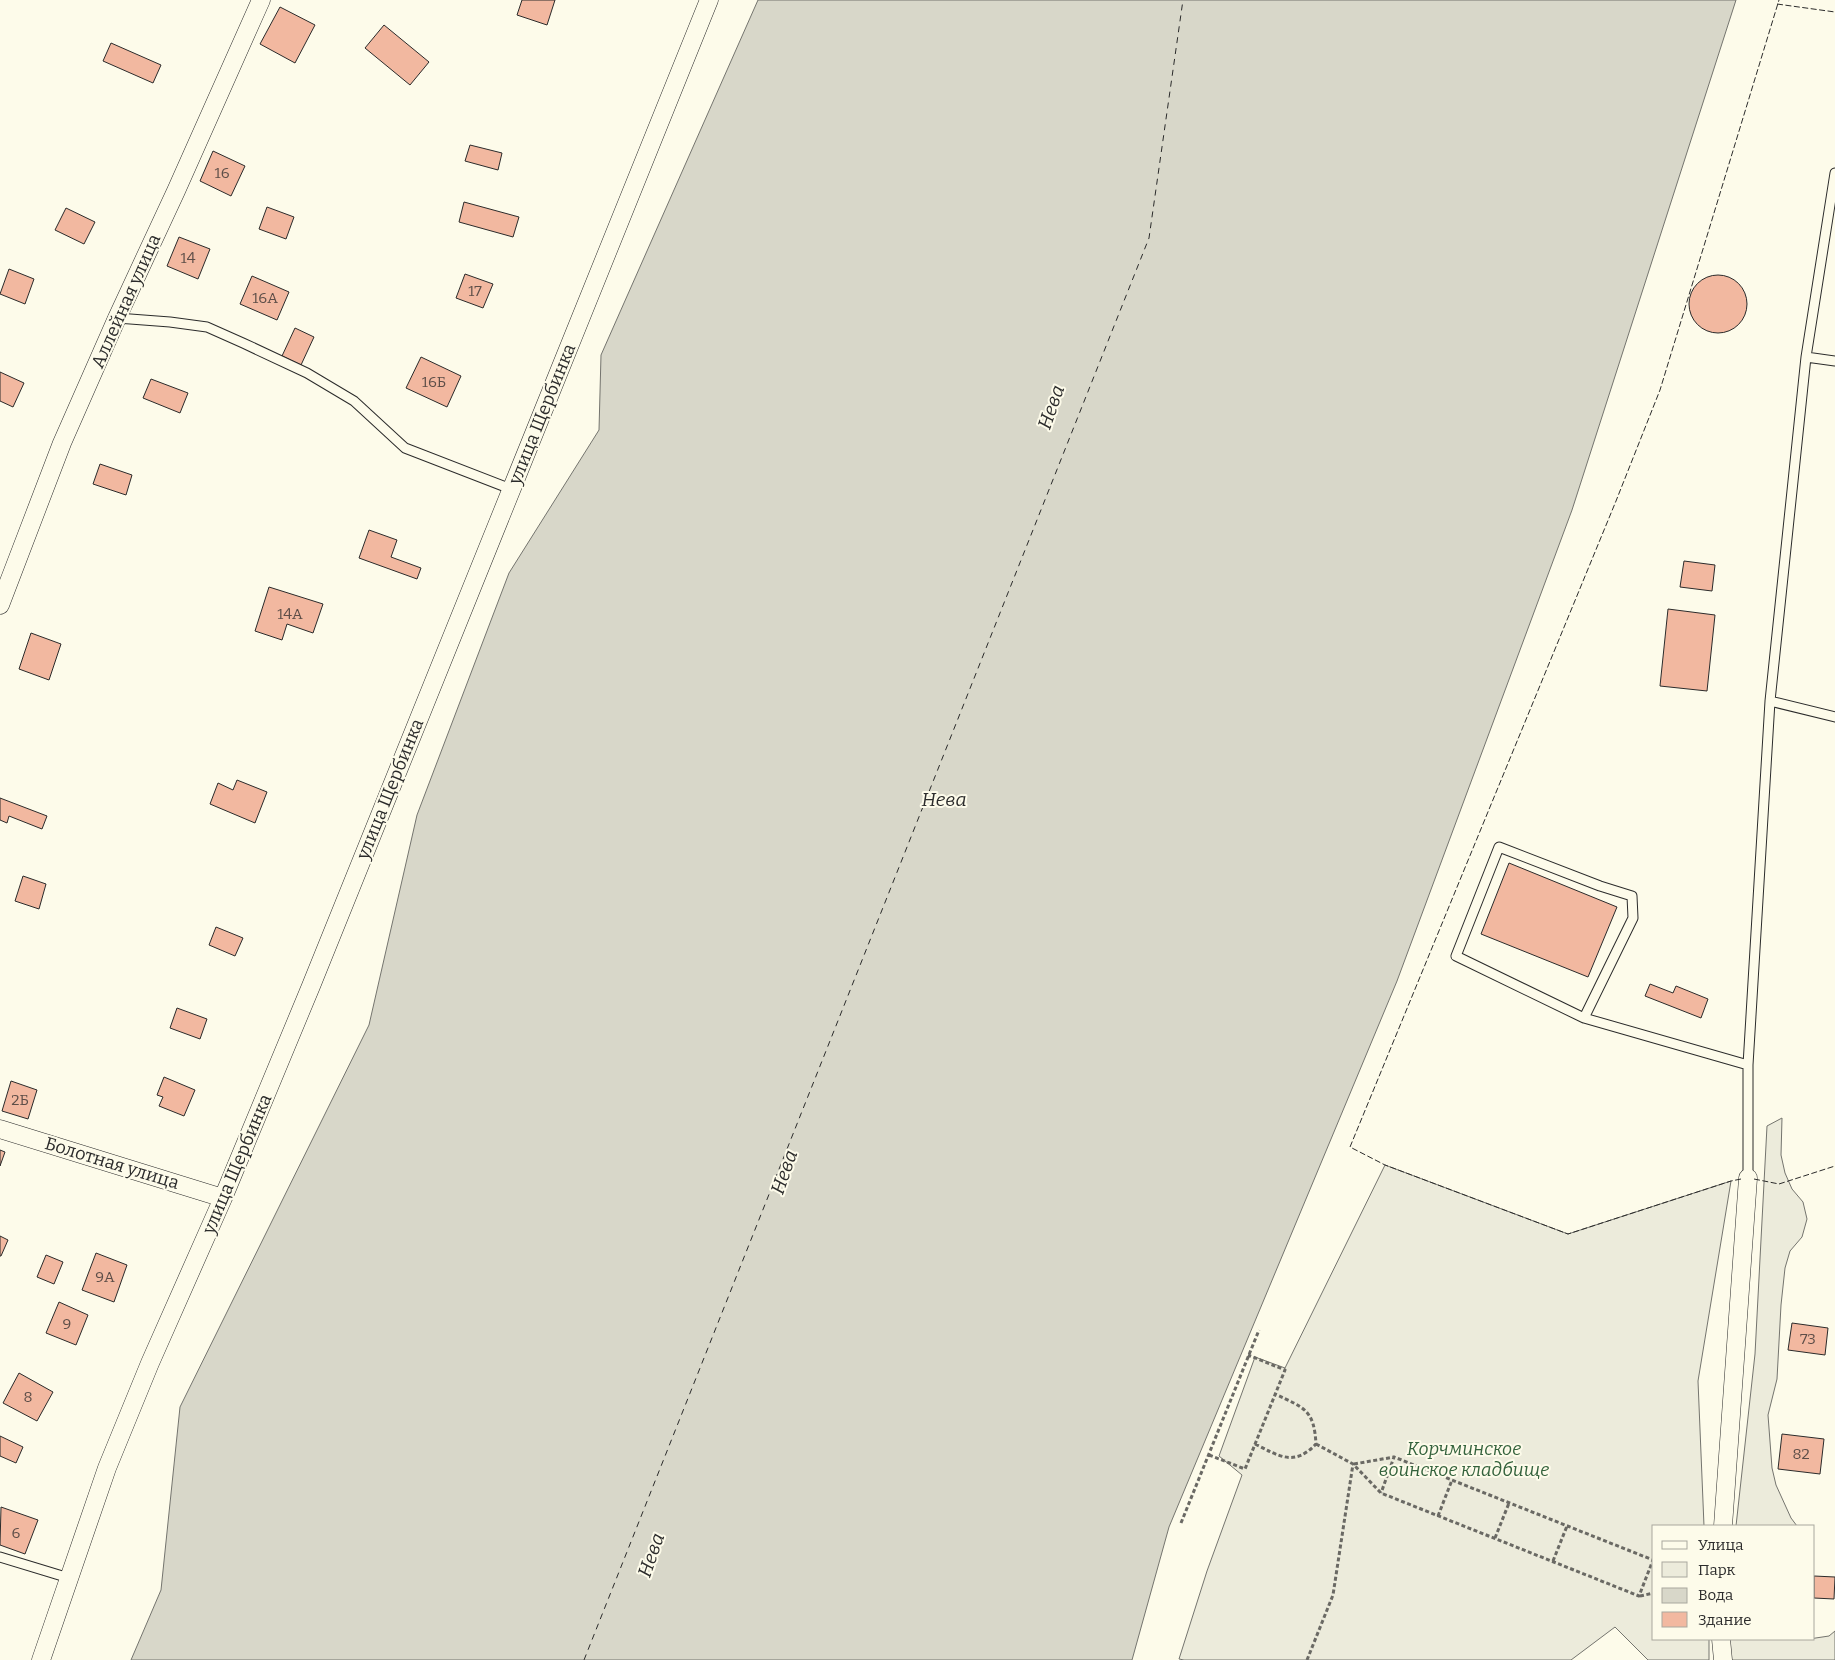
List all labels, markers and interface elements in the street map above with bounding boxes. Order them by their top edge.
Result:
house number: 16 [215,164,230,182]
street label: Аллейная улица [87,230,165,371]
house number: 14 [181,249,196,267]
house number: 17 [468,282,482,300]
house number: 16А [252,289,278,307]
street label: улица Щербинка [503,340,580,489]
house number: 16Б [422,373,446,391]
water label: Нева [1033,382,1069,432]
house number: 14А [277,605,303,623]
street label: улица Щербинка [351,715,428,864]
water label: Нева [921,788,967,811]
house number: 2Б [11,1091,29,1109]
street label: улица Щербинка [197,1091,276,1238]
street label: Болотная улица [42,1132,182,1194]
water label: Нева [766,1147,802,1197]
house number: 9А [95,1268,115,1286]
house number: 9 [63,1315,71,1333]
house number: 73 [1800,1330,1816,1348]
house number: 8 [23,1388,33,1406]
park label: Корчминское воинское кладбище [1379,1438,1549,1481]
house number: 82 [1792,1445,1810,1463]
house number: 6 [12,1524,21,1542]
legend [1652,1525,1815,1640]
water label: Нева [633,1530,669,1580]
text: Улица [1698,1536,1744,1554]
text: Парк [1698,1561,1736,1579]
text: Вода [1698,1586,1733,1604]
text: Здание [1698,1611,1752,1629]

